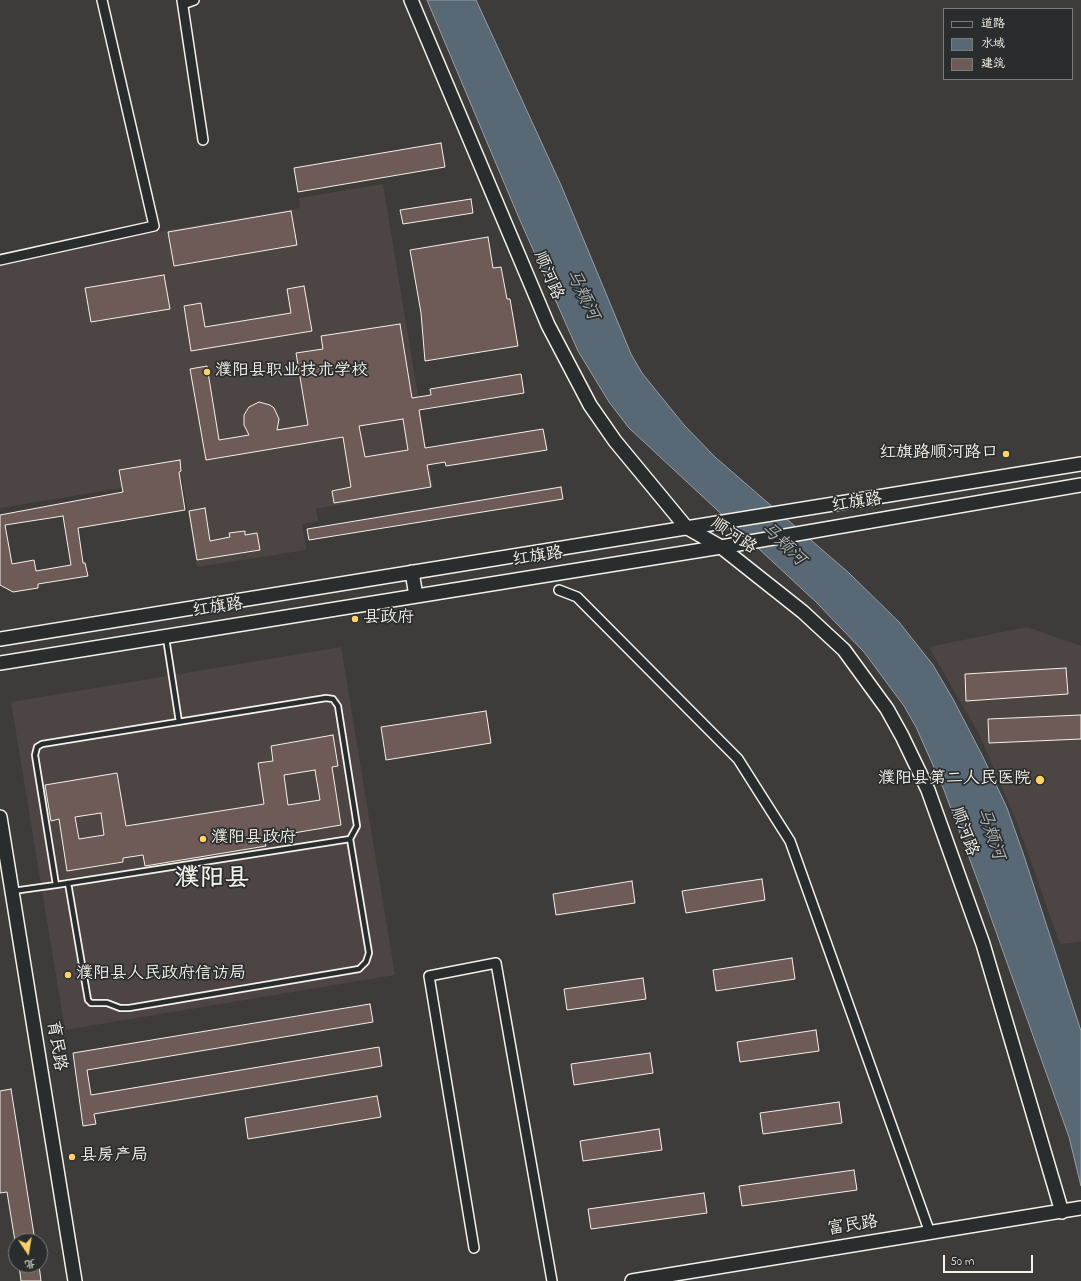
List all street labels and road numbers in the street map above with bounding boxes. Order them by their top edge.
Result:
street label: 顺河路 [528,249,566,303]
street label: 红旗路 [830,490,884,518]
street label: 顺河路 [706,514,760,560]
street label: 红旗路 [511,544,565,572]
street label: 红旗路 [191,595,245,623]
street label: 顺河路 [945,805,981,859]
street label: 育民路 [41,1019,69,1073]
street label: 富民路 [826,1213,880,1241]

